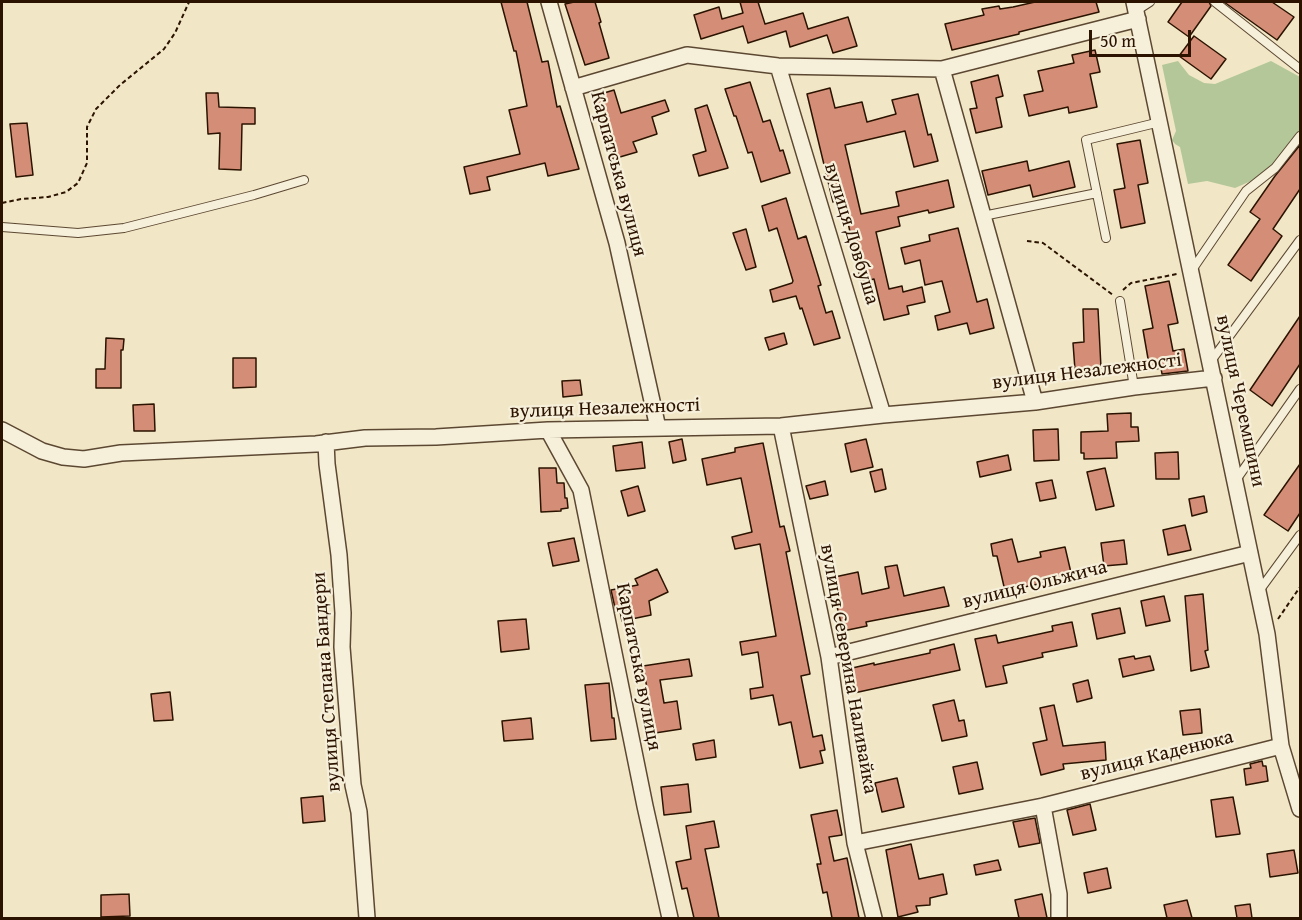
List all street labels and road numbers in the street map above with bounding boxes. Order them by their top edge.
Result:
street label: Карпатська вулиця [584,89,652,259]
street label: вулиця Довбуша [818,160,884,308]
street label: вулиця Черемшини [1210,313,1270,489]
street label: вулиця Незалежності [991,348,1183,396]
street label: вулиця Незалежності [509,394,701,424]
street label: вулиця Северина Наливайка [814,542,882,796]
street label: вулиця Ольжича [960,555,1110,615]
street label: вулиця Степана Бандери [307,571,347,793]
street label: Карпатська вулиця [610,581,666,753]
street label: вулиця Каденюка [1078,725,1236,787]

